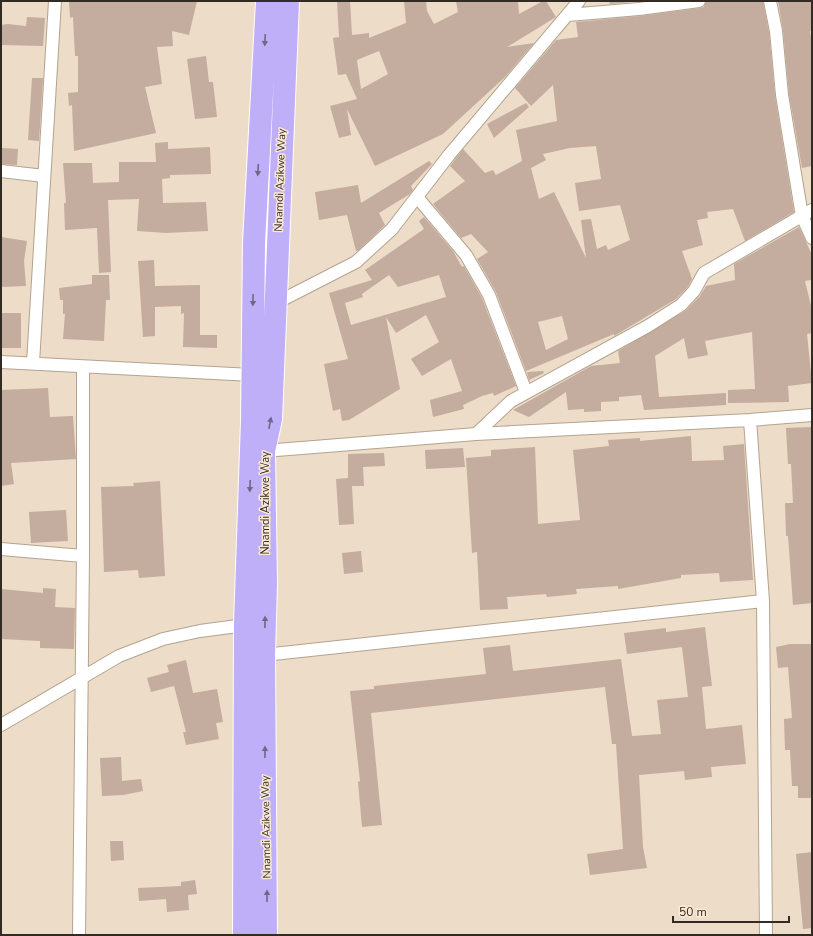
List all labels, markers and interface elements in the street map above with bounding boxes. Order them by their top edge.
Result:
one-way arrow [261,34,268,46]
street label: Nnamdi Azikwe Way [271,128,289,232]
one-way arrow [254,164,261,176]
one-way arrow [250,294,256,307]
one-way arrow [267,417,273,429]
street label: Nnamdi Azikwe Way [258,451,273,555]
one-way arrow [246,480,253,492]
one-way arrow [262,615,268,628]
one-way arrow [262,745,268,758]
street label: Nnamdi Azikwe Way [258,775,274,879]
one-way arrow [264,889,270,902]
scale bar [673,898,789,924]
text: 50 m [679,904,707,920]

